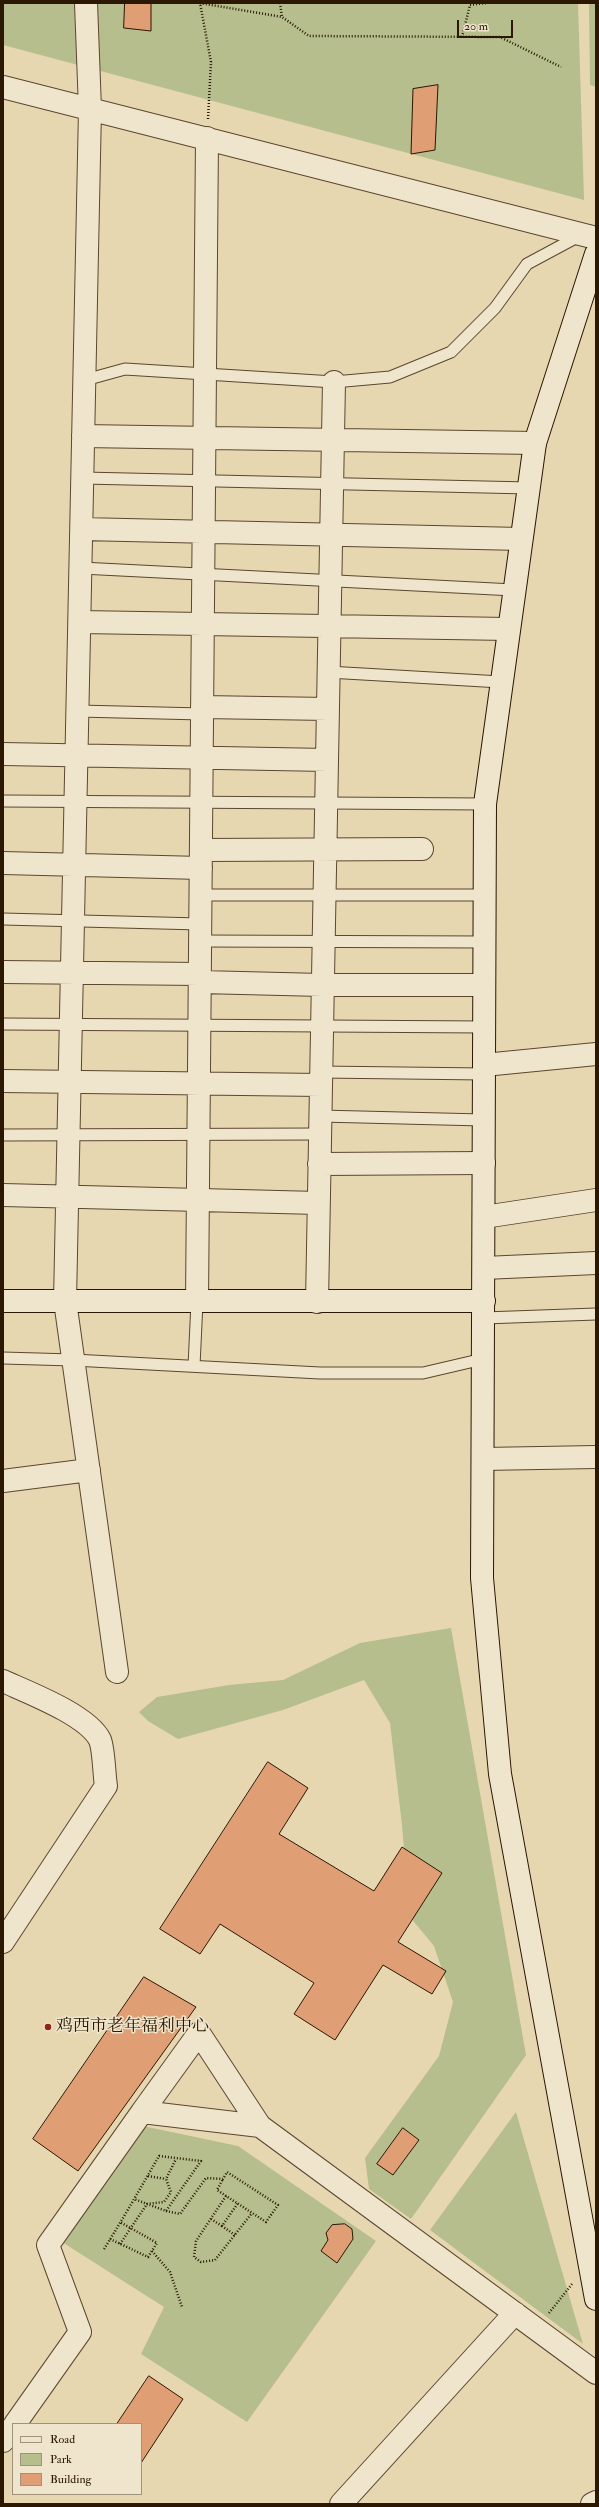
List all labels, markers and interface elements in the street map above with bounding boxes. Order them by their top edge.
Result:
scale bar [459,12,515,38]
text: 20 m [464,19,488,34]
place label: 鸡西市老年福利中心 [56,2017,209,2037]
marker: 鸡西市老年福利中心 [43,2022,53,2032]
legend [12,2423,142,2495]
text: Road [50,2432,75,2447]
text: Park [50,2452,72,2467]
text: Building [50,2472,91,2487]

